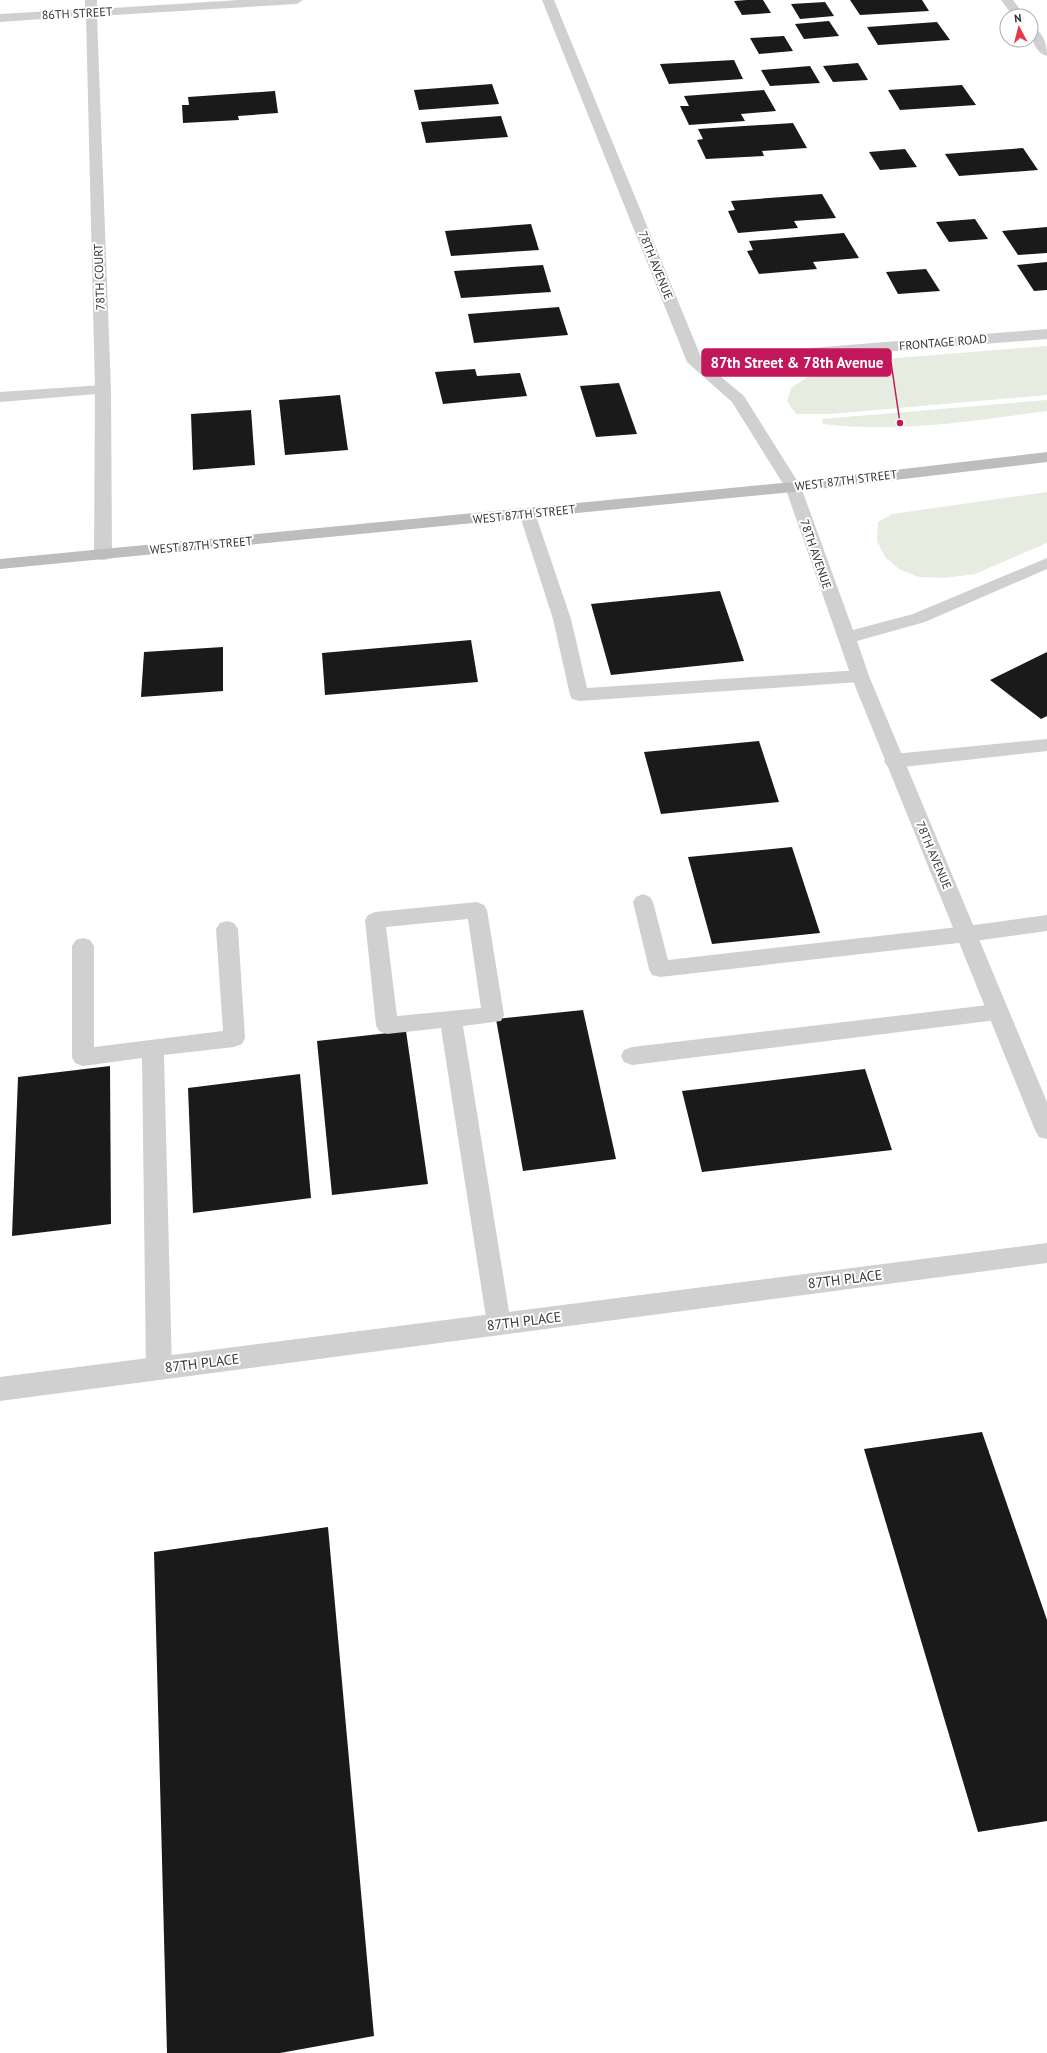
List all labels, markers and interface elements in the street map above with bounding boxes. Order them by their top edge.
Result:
street label: 86TH STREET [41,4,113,22]
north arrow [999,8,1039,48]
text: N [1013,11,1022,25]
street label: 78TH AVENUE [635,228,677,302]
street label: 78TH COURT [90,243,108,311]
street label: FRONTAGE ROAD [898,331,988,353]
callout: 87th Street & 78th Avenue [702,349,891,376]
text: 87th Street & 78th Avenue [711,353,884,372]
street label: WEST 87TH STREET [794,466,898,494]
street label: WEST 87TH STREET [472,501,576,527]
street label: 78TH AVENUE [797,517,835,591]
street label: WEST 87TH STREET [149,533,253,557]
street label: 78TH AVENUE [913,819,955,891]
street label: 87TH PLACE [807,1266,883,1292]
street label: 87TH PLACE [486,1308,562,1334]
street label: 87TH PLACE [164,1350,240,1376]

